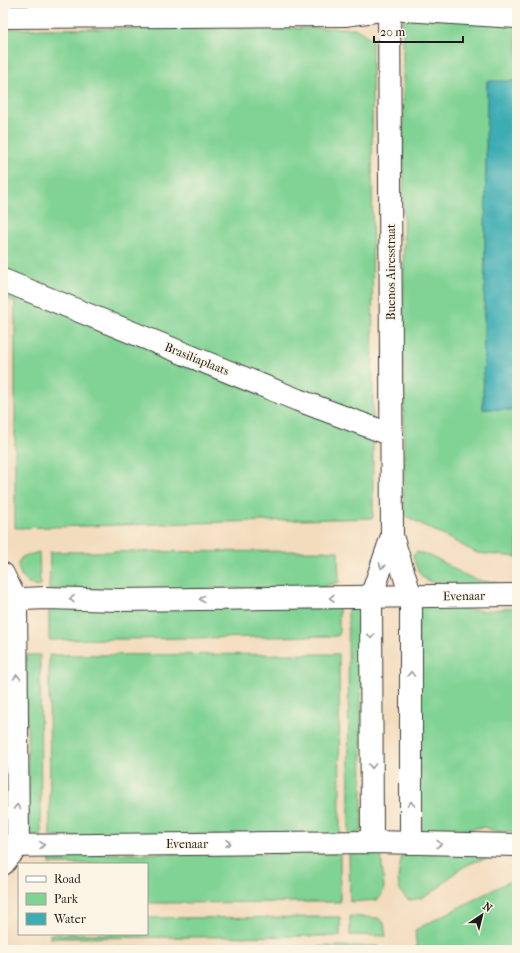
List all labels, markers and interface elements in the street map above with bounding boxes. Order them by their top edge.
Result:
scale bar [374,18,463,44]
text: 20 m [380,25,405,39]
street label: Buenos Airesstraat [384,223,398,320]
street label: Brasiliaplaats [163,340,232,379]
one-way arrow [378,563,386,570]
street label: Evenaar [443,589,486,603]
one-way arrow [329,594,335,602]
one-way arrow [69,595,75,603]
one-way arrow [199,595,205,603]
one-way arrow [367,633,375,639]
one-way arrow [407,671,415,677]
one-way arrow [13,674,21,680]
one-way arrow [368,763,376,769]
one-way arrow [407,801,415,807]
one-way arrow [13,804,21,810]
street label: Evenaar [166,837,209,851]
one-way arrow [225,839,231,847]
one-way arrow [436,839,442,848]
one-way arrow [39,841,45,849]
legend [18,863,148,935]
text: Road [54,872,81,886]
text: Park [54,892,79,906]
north arrow [462,895,502,935]
text: N [480,899,495,915]
text: Water [53,912,87,926]

